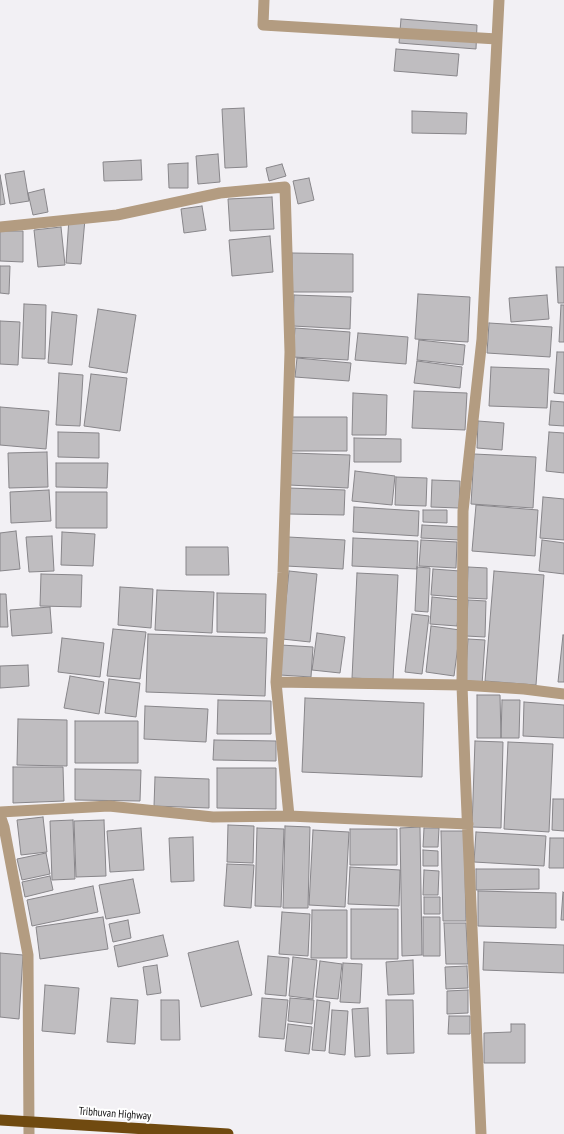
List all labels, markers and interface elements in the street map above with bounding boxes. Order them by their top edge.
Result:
street label: Tribhuvan Highway [78,1105,152,1123]

